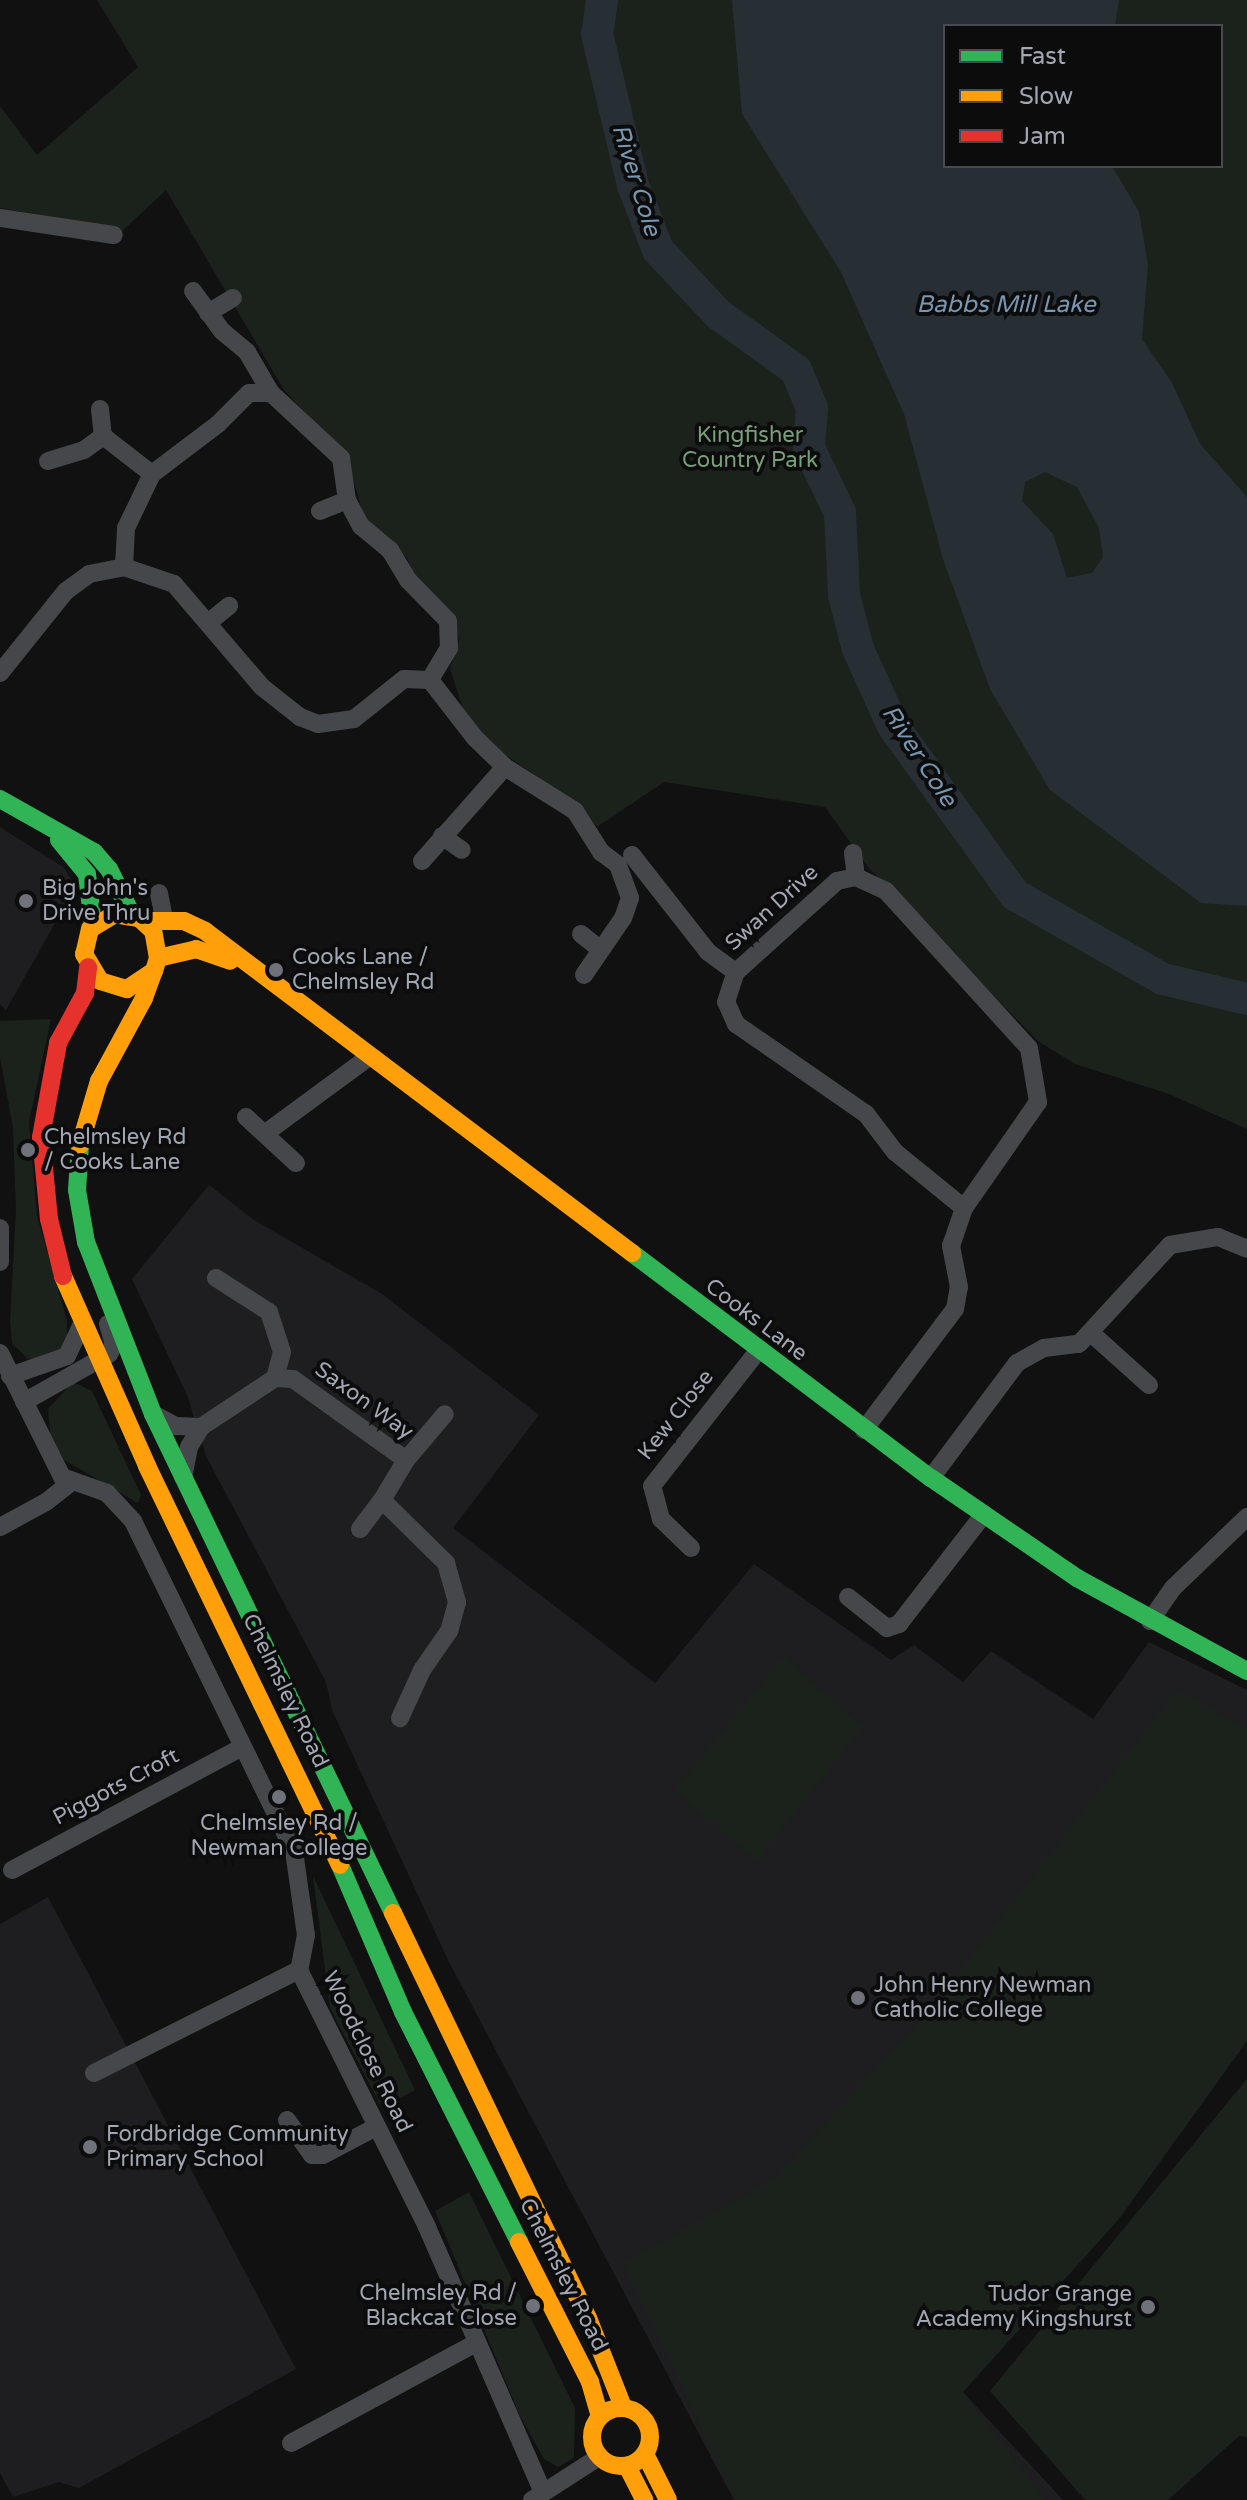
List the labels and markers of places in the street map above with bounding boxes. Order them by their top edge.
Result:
place label: Big John's Drive Thru [42,875,150,926]
marker: Big John's Drive Thru [17,892,35,910]
place label: Cooks Lane / Chelmsley Rd [292,944,434,996]
marker: Cooks Lane / Chelmsley Rd [267,961,285,979]
place label: Chelmsley Rd / Cooks Lane [44,1124,186,1176]
marker: Chelmsley Rd / Cooks Lane [19,1141,37,1159]
marker: Chelmsley Rd / Newman College [270,1788,288,1806]
place label: Chelmsley Rd / Newman College [191,1810,367,1862]
place label: John Henry Newman Catholic College [874,1972,1091,2024]
marker: John Henry Newman Catholic College [849,1989,867,2007]
place label: Fordbridge Community Primary School [106,2121,349,2172]
marker: Fordbridge Community Primary School [81,2138,99,2156]
place label: Chelmsley Rd / Blackcat Close [359,2280,517,2332]
place label: Tudor Grange Academy Kingshurst [916,2281,1132,2332]
marker: Chelmsley Rd / Blackcat Close [524,2297,542,2315]
marker: Tudor Grange Academy Kingshurst [1139,2298,1157,2316]

